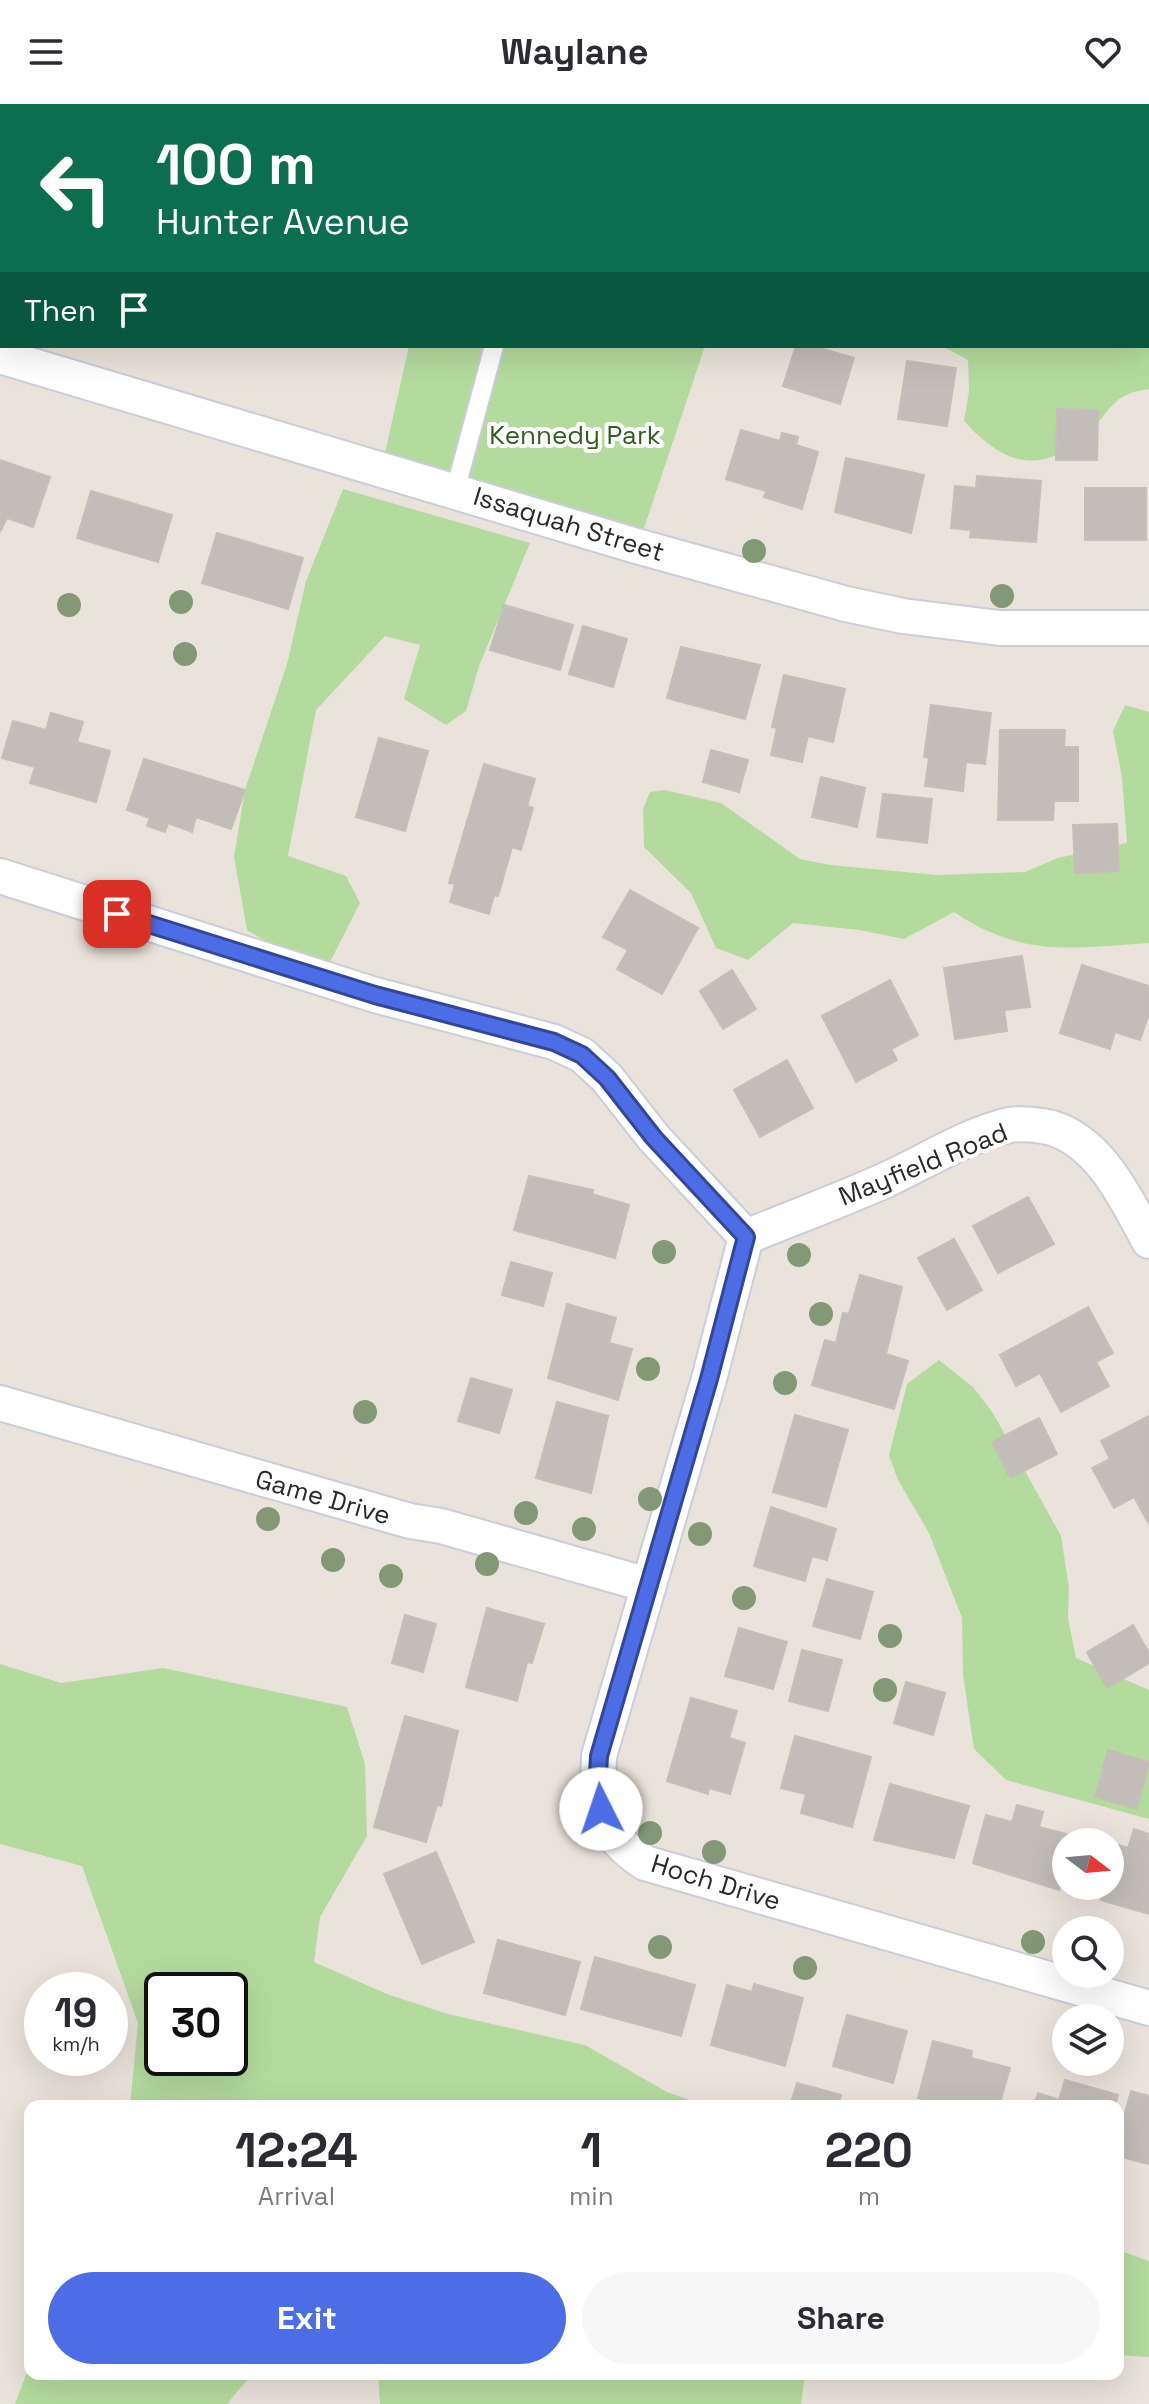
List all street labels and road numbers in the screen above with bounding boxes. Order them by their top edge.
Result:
street label: Issaquah Street [469,479,669,569]
street label: Mayfield Road [834,1115,1012,1213]
street label: Game Drive [252,1462,394,1532]
street label: Hoch Drive [647,1846,785,1918]

